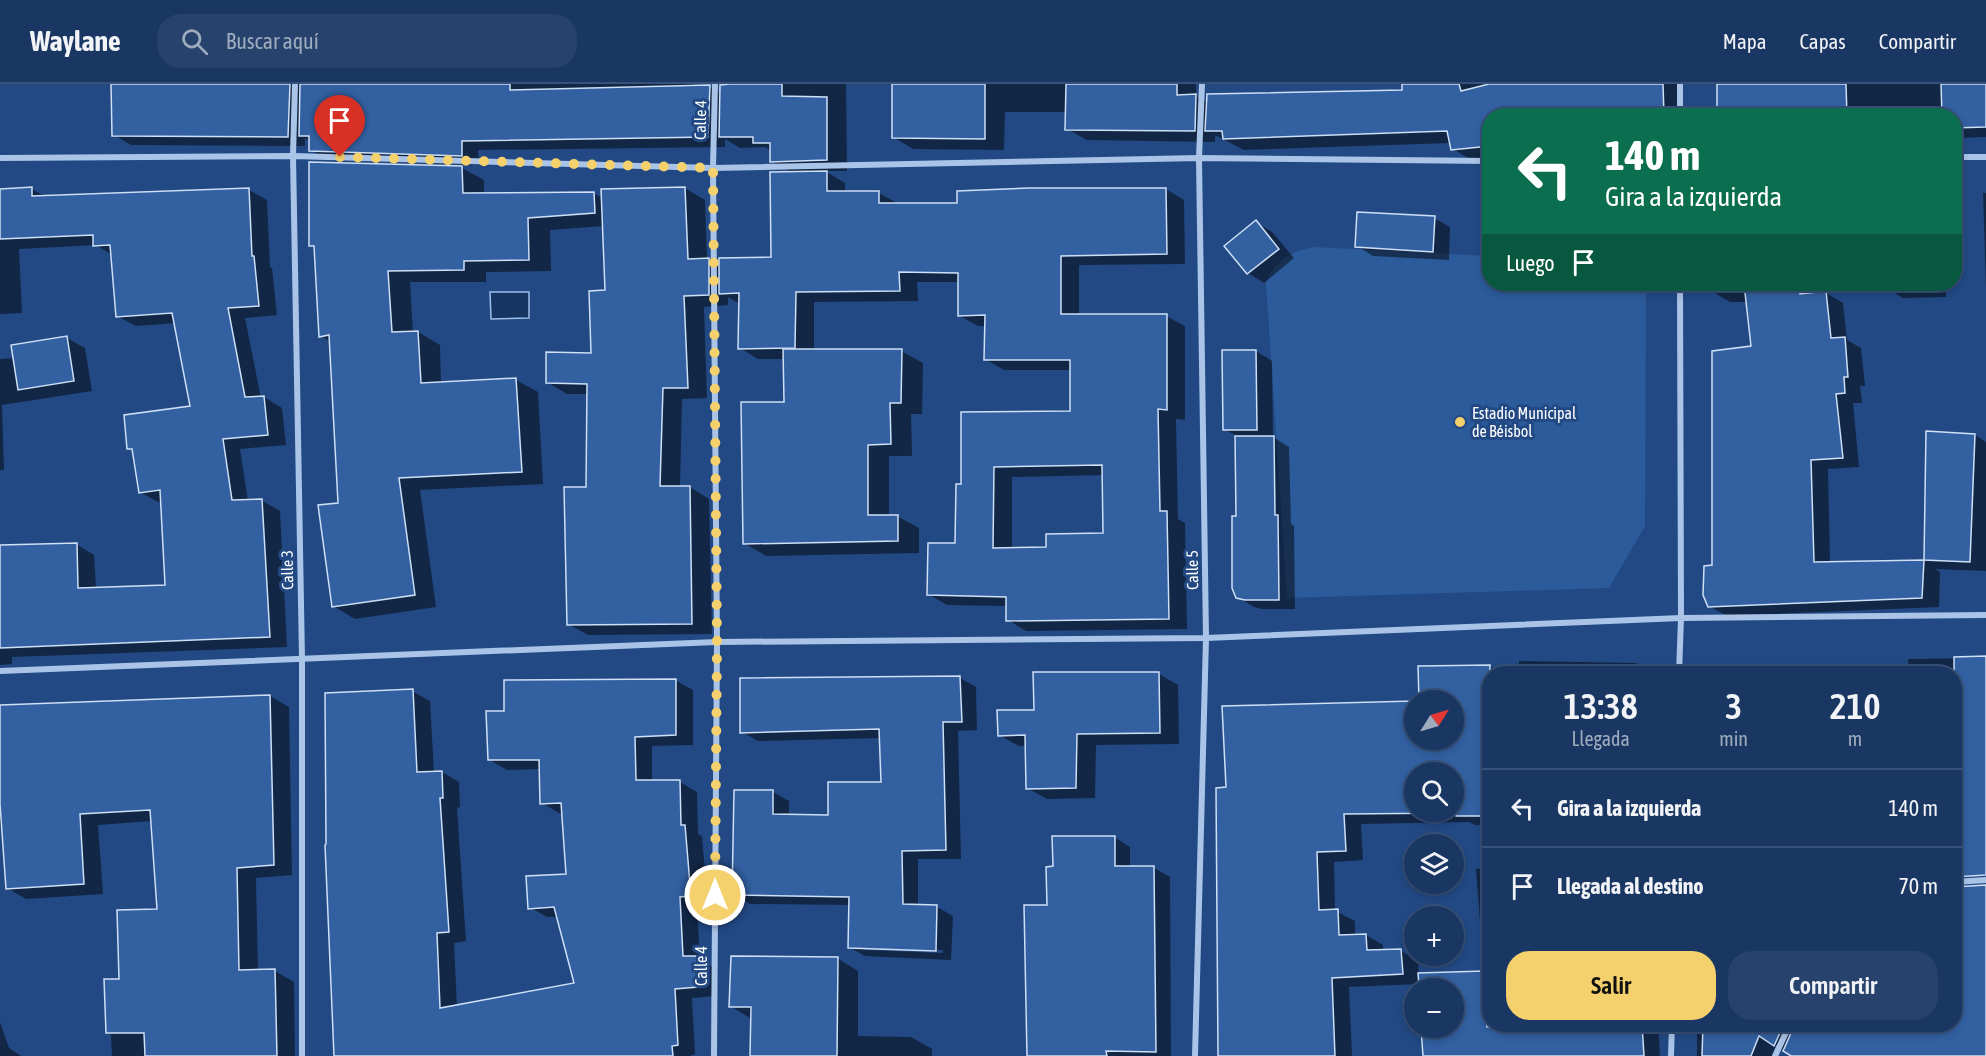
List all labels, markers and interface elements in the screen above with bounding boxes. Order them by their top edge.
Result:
search box [157,14,577,68]
text: Waylane [30,25,121,57]
icon: search [178,25,211,58]
text: Buscar aquí [226,28,319,54]
text: Mapa [1723,29,1766,53]
text: Capas [1799,29,1846,53]
text: Compartir [1879,29,1956,53]
pin [314,95,365,157]
street label: Calle 4 [691,100,709,140]
icon: arrive [323,104,356,137]
text: 140 m [1605,131,1700,179]
icon: left [1506,132,1584,210]
text: Gira a la izquierda [1605,181,1782,212]
icon: arrive [1567,246,1600,279]
text: Luego [1506,250,1555,276]
place label: Estadio Municipal de Béisbol [1472,404,1577,440]
marker: Estadio Municipal de Béisbol [1453,415,1467,429]
street label: Calle 3 [278,550,296,590]
street label: Calle 5 [1183,550,1201,590]
text: 13:38 [1564,685,1638,727]
text: 3 [1725,685,1742,727]
text: 210 [1830,685,1880,727]
north arrow [1404,690,1464,750]
map controls [1404,690,1464,1038]
text: Llegada [1572,727,1630,750]
text: min [1719,727,1748,750]
text: m [1848,727,1862,750]
button: search [1404,762,1464,822]
icon: left [1506,792,1539,825]
text: Gira a la izquierda [1557,795,1701,821]
text: 140 m [1888,795,1938,821]
button: layers [1404,834,1464,894]
position arrow [683,863,747,927]
icon: arrive [1506,870,1539,903]
text: Llegada al destino [1557,873,1704,899]
text: 70 m [1898,873,1938,899]
button: + [1404,906,1464,966]
street label: Calle 4 [692,946,710,986]
button: Salir [1506,951,1716,1020]
button: Compartir [1728,951,1938,1020]
button: − [1404,978,1464,1038]

